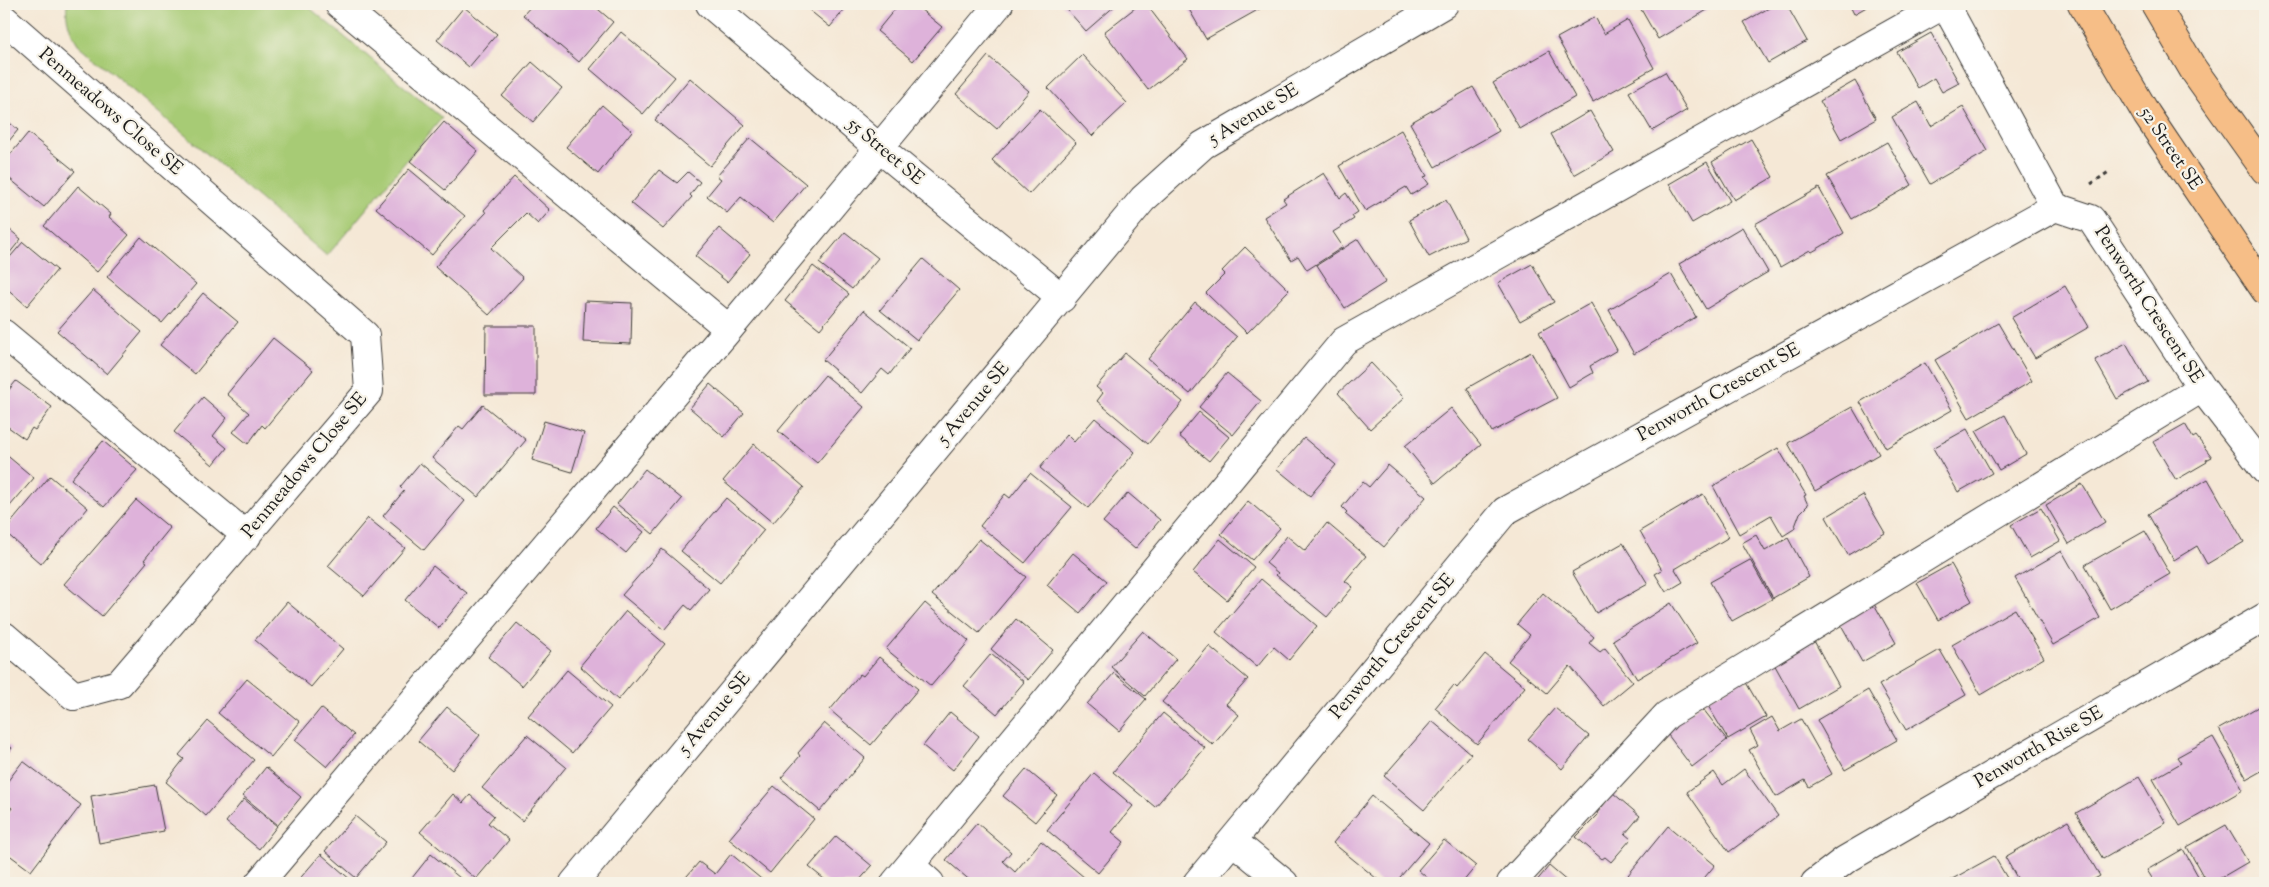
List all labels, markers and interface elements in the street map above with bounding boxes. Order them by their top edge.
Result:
street label: Penmeadows Close SE [32,42,188,183]
street label: 5 Avenue SE [1203,77,1305,153]
street label: 52 Street SE [2132,101,2208,197]
street label: 55 Street SE [840,111,930,193]
street label: Penworth Crescent SE [2087,221,2209,389]
street label: Penworth Crescent SE [1633,337,1806,449]
street label: 5 Avenue SE [931,356,1017,452]
street label: Penmeadows Close SE [236,387,374,545]
street label: Penworth Crescent SE [1324,568,1462,726]
street label: 5 Avenue SE [672,666,758,762]
street label: Penworth Rise SE [1970,700,2109,796]

